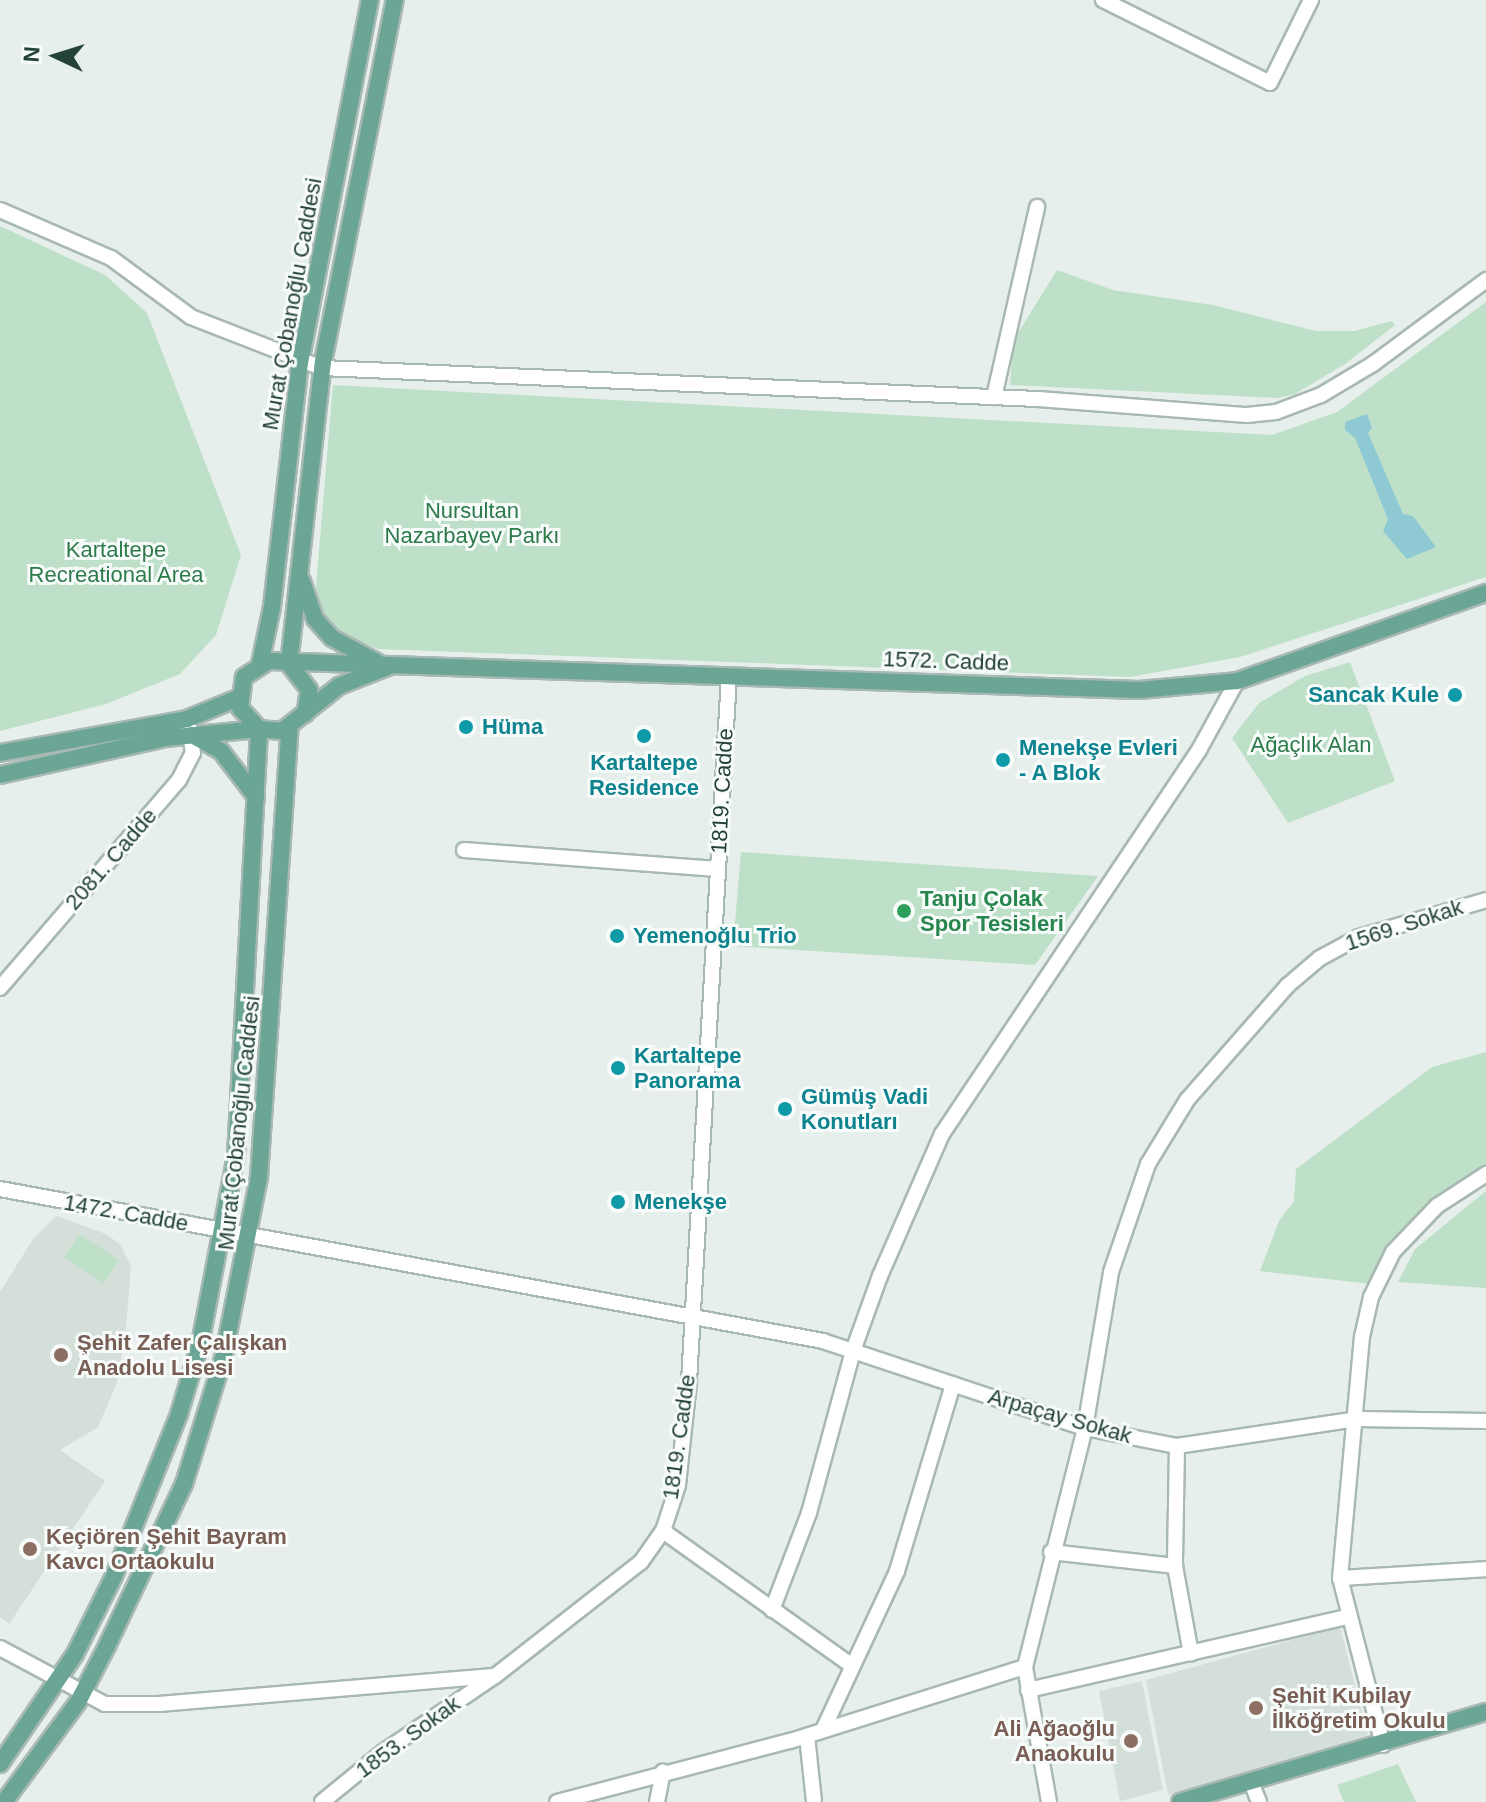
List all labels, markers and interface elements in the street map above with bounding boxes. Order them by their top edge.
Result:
north arrow [16,16,96,96]
text: N [19,46,45,63]
street label: Murat Çobanoğlu Caddesi [257,176,327,432]
park label: Nursultan Nazarbayev Parkı [385,497,559,548]
park label: Kartaltepe Recreational Area [28,536,204,588]
street label: 1572. Cadde [883,646,1009,676]
place label: Sancak Kule [1308,682,1439,708]
marker: Sancak Kule [1446,686,1464,704]
place label: Hüma [482,714,543,740]
marker: Hüma [457,718,475,736]
marker: Kartaltepe Residence [635,727,653,745]
street label: 1819. Cadde [706,727,738,855]
park label: Ağaçlık Alan [1250,732,1372,758]
place label: Menekşe Evleri - A Blok [1019,734,1178,786]
place label: Kartaltepe Residence [589,749,699,800]
marker: Menekşe Evleri - A Blok [994,751,1012,769]
street label: 2081. Cadde [60,803,162,915]
place label: Tanju Çolak Spor Tesisleri [920,885,1064,936]
street label: 1569. Sokak [1342,894,1466,956]
marker: Tanju Çolak Spor Tesisleri [895,902,913,920]
place label: Yemenoğlu Trio [633,923,797,949]
marker: Yemenoğlu Trio [608,927,626,945]
street label: Murat Çobanoğlu Caddesi [213,995,265,1251]
place label: Kartaltepe Panorama [634,1042,742,1094]
marker: Kartaltepe Panorama [609,1059,627,1077]
place label: Gümüş Vadi Konutları [801,1083,928,1134]
marker: Gümüş Vadi Konutları [776,1100,794,1118]
street label: 1472. Cadde [62,1189,190,1237]
place label: Menekşe [634,1189,727,1215]
marker: Menekşe [609,1193,627,1211]
place label: Şehit Zafer Çalışkan Anadolu Lisesi [77,1329,287,1380]
marker: Şehit Zafer Çalışkan Anadolu Lisesi [52,1346,70,1364]
street label: 1819. Cadde [657,1373,701,1501]
street label: Arpaçay Sokak [985,1383,1135,1449]
place label: Keçiören Şehit Bayram Kavcı Ortaokulu [46,1523,287,1574]
marker: Keçiören Şehit Bayram Kavcı Ortaokulu [21,1540,39,1558]
place label: Şehit Kubilay İlköğretim Okulu [1272,1682,1446,1734]
street label: 1853. Sokak [351,1690,465,1784]
marker: Şehit Kubilay İlköğretim Okulu [1247,1699,1265,1717]
place label: Ali Ağaoğlu Anaokulu [993,1715,1115,1766]
marker: Ali Ağaoğlu Anaokulu [1122,1732,1140,1750]

